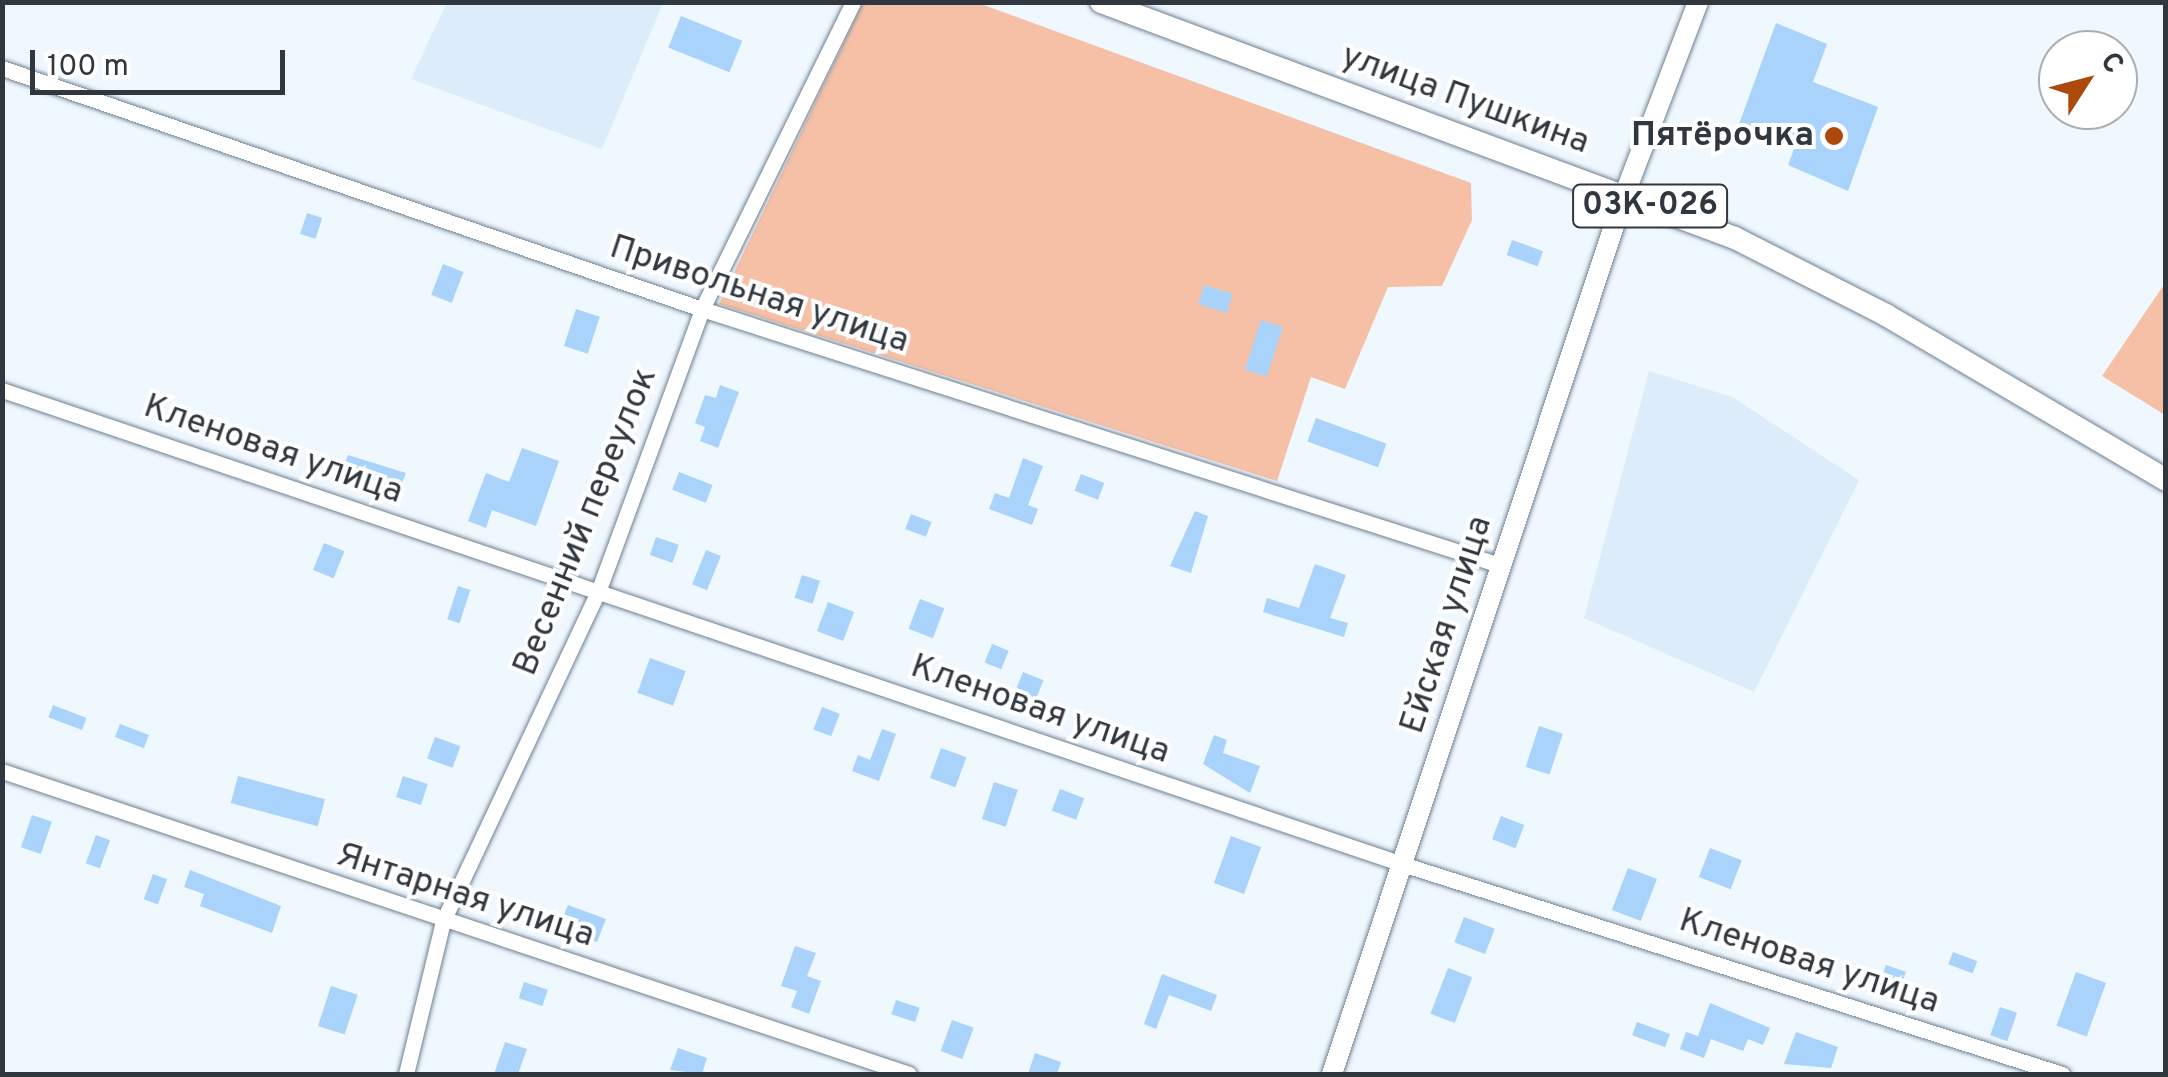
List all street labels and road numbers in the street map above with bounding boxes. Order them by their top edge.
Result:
street label: улица Пушкина [1335,36,1595,164]
road number: 03К-026 [1570,179,1730,233]
street label: Привольная улица [604,227,914,363]
street label: Весенний переулок [505,362,667,682]
street label: Кленовая улица [138,386,408,514]
street label: Ейская улица [1392,511,1502,739]
street label: Кленовая улица [905,646,1175,774]
street label: Янтарная улица [331,835,599,957]
street label: Кленовая улица [1674,900,1944,1024]

